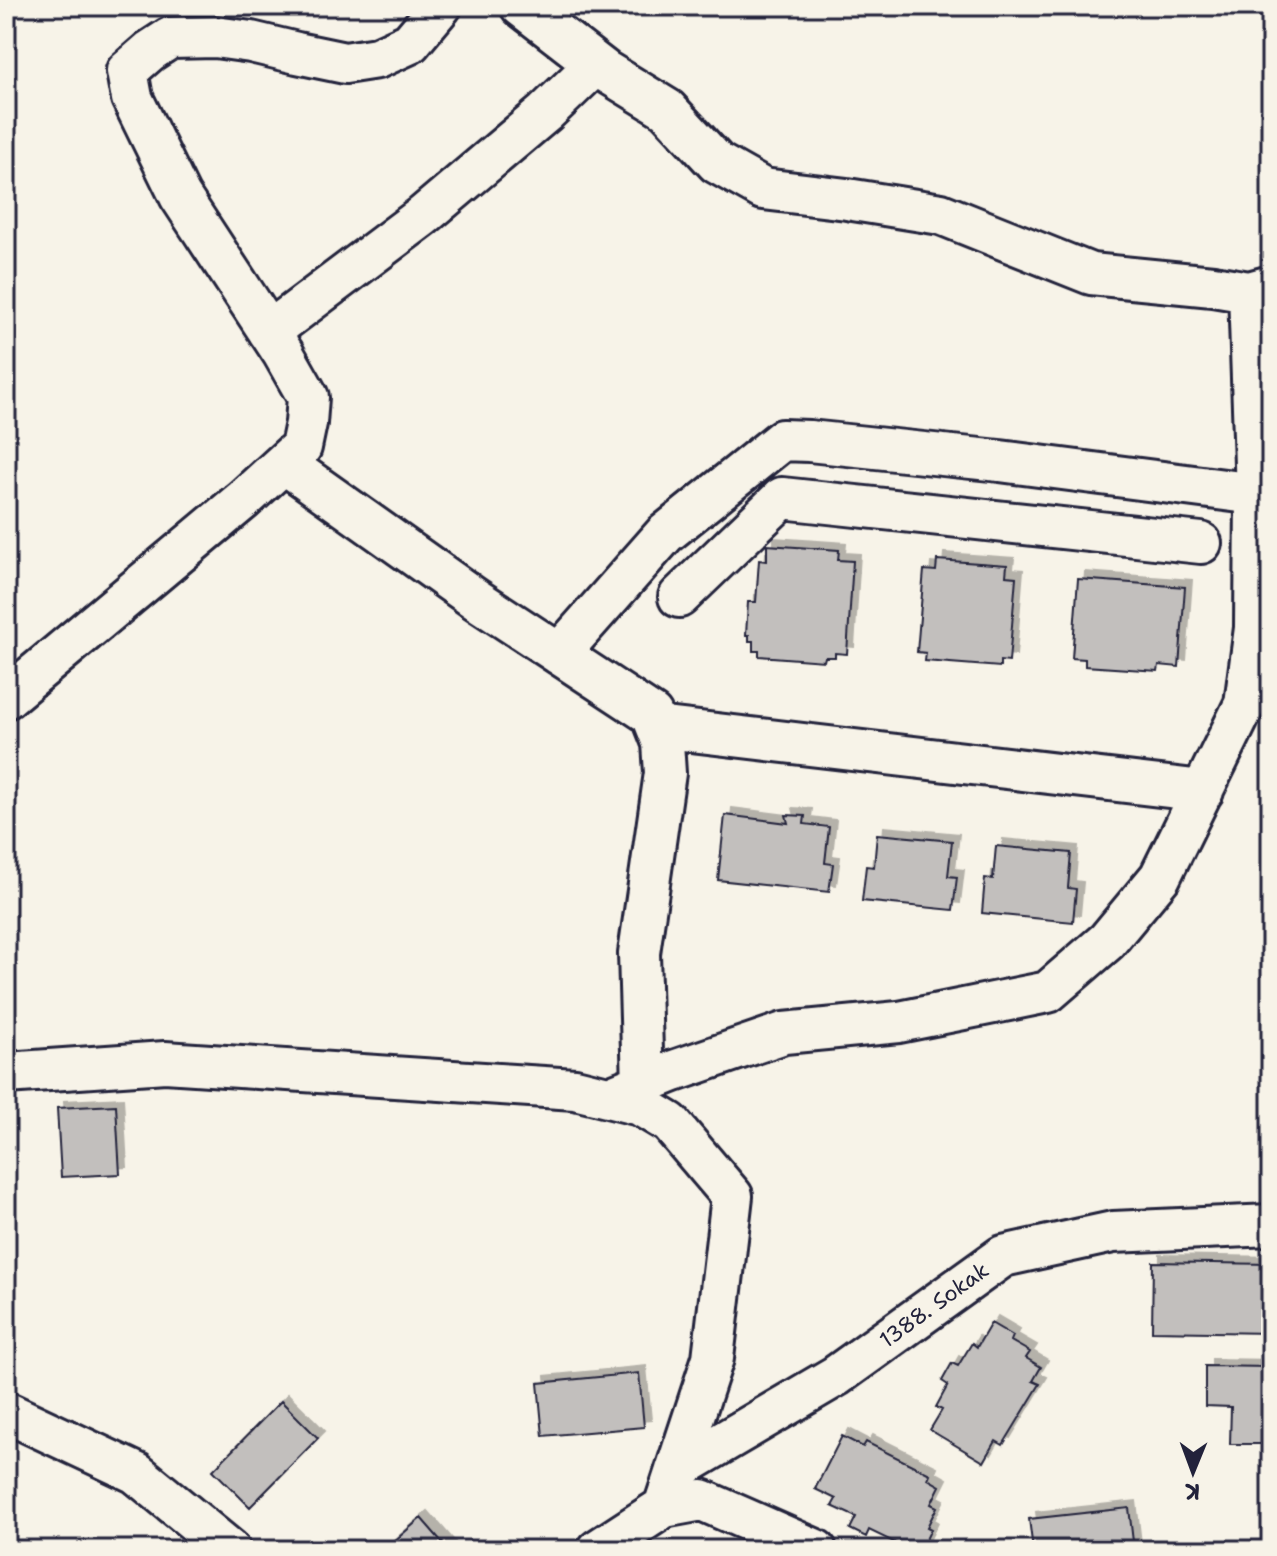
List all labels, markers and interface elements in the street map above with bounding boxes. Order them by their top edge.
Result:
street label: 1388. Sokak [873,1256,995,1354]
north arrow [1153,1432,1233,1512]
text: K [1185,1477,1200,1506]

